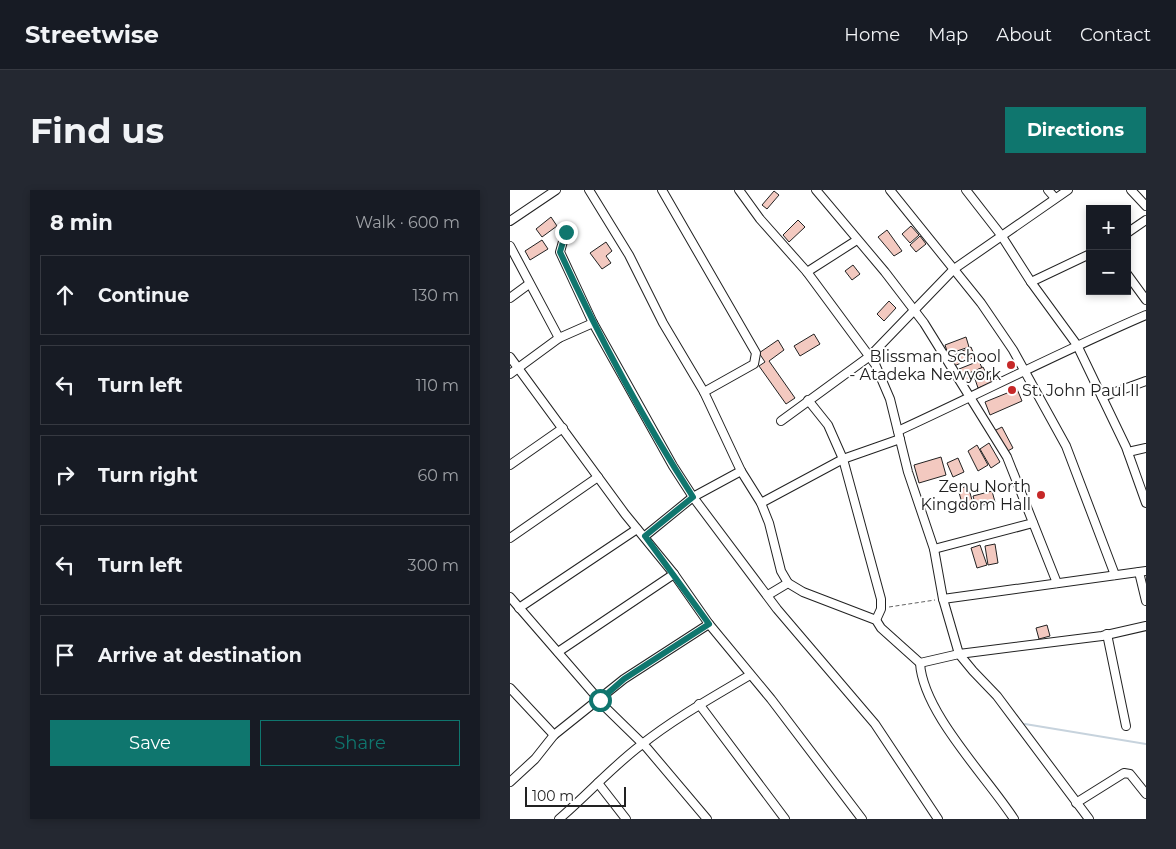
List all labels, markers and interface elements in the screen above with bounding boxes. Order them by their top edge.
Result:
text: Streetwise [25,20,159,49]
text: Home [844,24,900,46]
text: Map [928,24,968,46]
text: About [996,24,1052,46]
text: Contact [1080,24,1151,46]
button: Directions [1005,107,1146,153]
text: Find us [30,109,164,152]
map controls [1086,205,1131,295]
button: + [1086,205,1131,250]
text: 8 min [50,210,113,235]
text: Walk · 600 m [355,213,460,232]
route end [555,221,578,244]
button: − [1086,250,1131,295]
icon: ahead [51,281,79,309]
text: Continue [98,284,189,307]
text: 130 m [412,286,459,305]
place label: Blissman School - Atadeka Newyork [849,347,1001,384]
marker: Blissman School - Atadeka Newyork [1005,359,1017,371]
icon: left [51,371,79,399]
text: Turn left [98,374,183,397]
text: 110 m [416,376,459,395]
place label: St. John Paul II [1022,381,1140,400]
marker: St. John Paul II [1006,384,1018,396]
icon: right [51,461,79,489]
text: Turn right [98,464,198,487]
text: 60 m [417,466,459,485]
place label: Zenu North Kingdom Hall [920,477,1031,514]
marker: Zenu North Kingdom Hall [1035,489,1047,501]
icon: left [51,551,79,579]
text: Turn left [98,554,183,577]
text: 300 m [408,556,459,575]
icon: arrive [51,641,79,669]
text: Arrive at destination [98,644,302,667]
route start [589,689,612,712]
button: Save [50,720,250,766]
button: Share [260,720,460,766]
scale bar [525,784,626,807]
text: 100 m [532,787,574,805]

